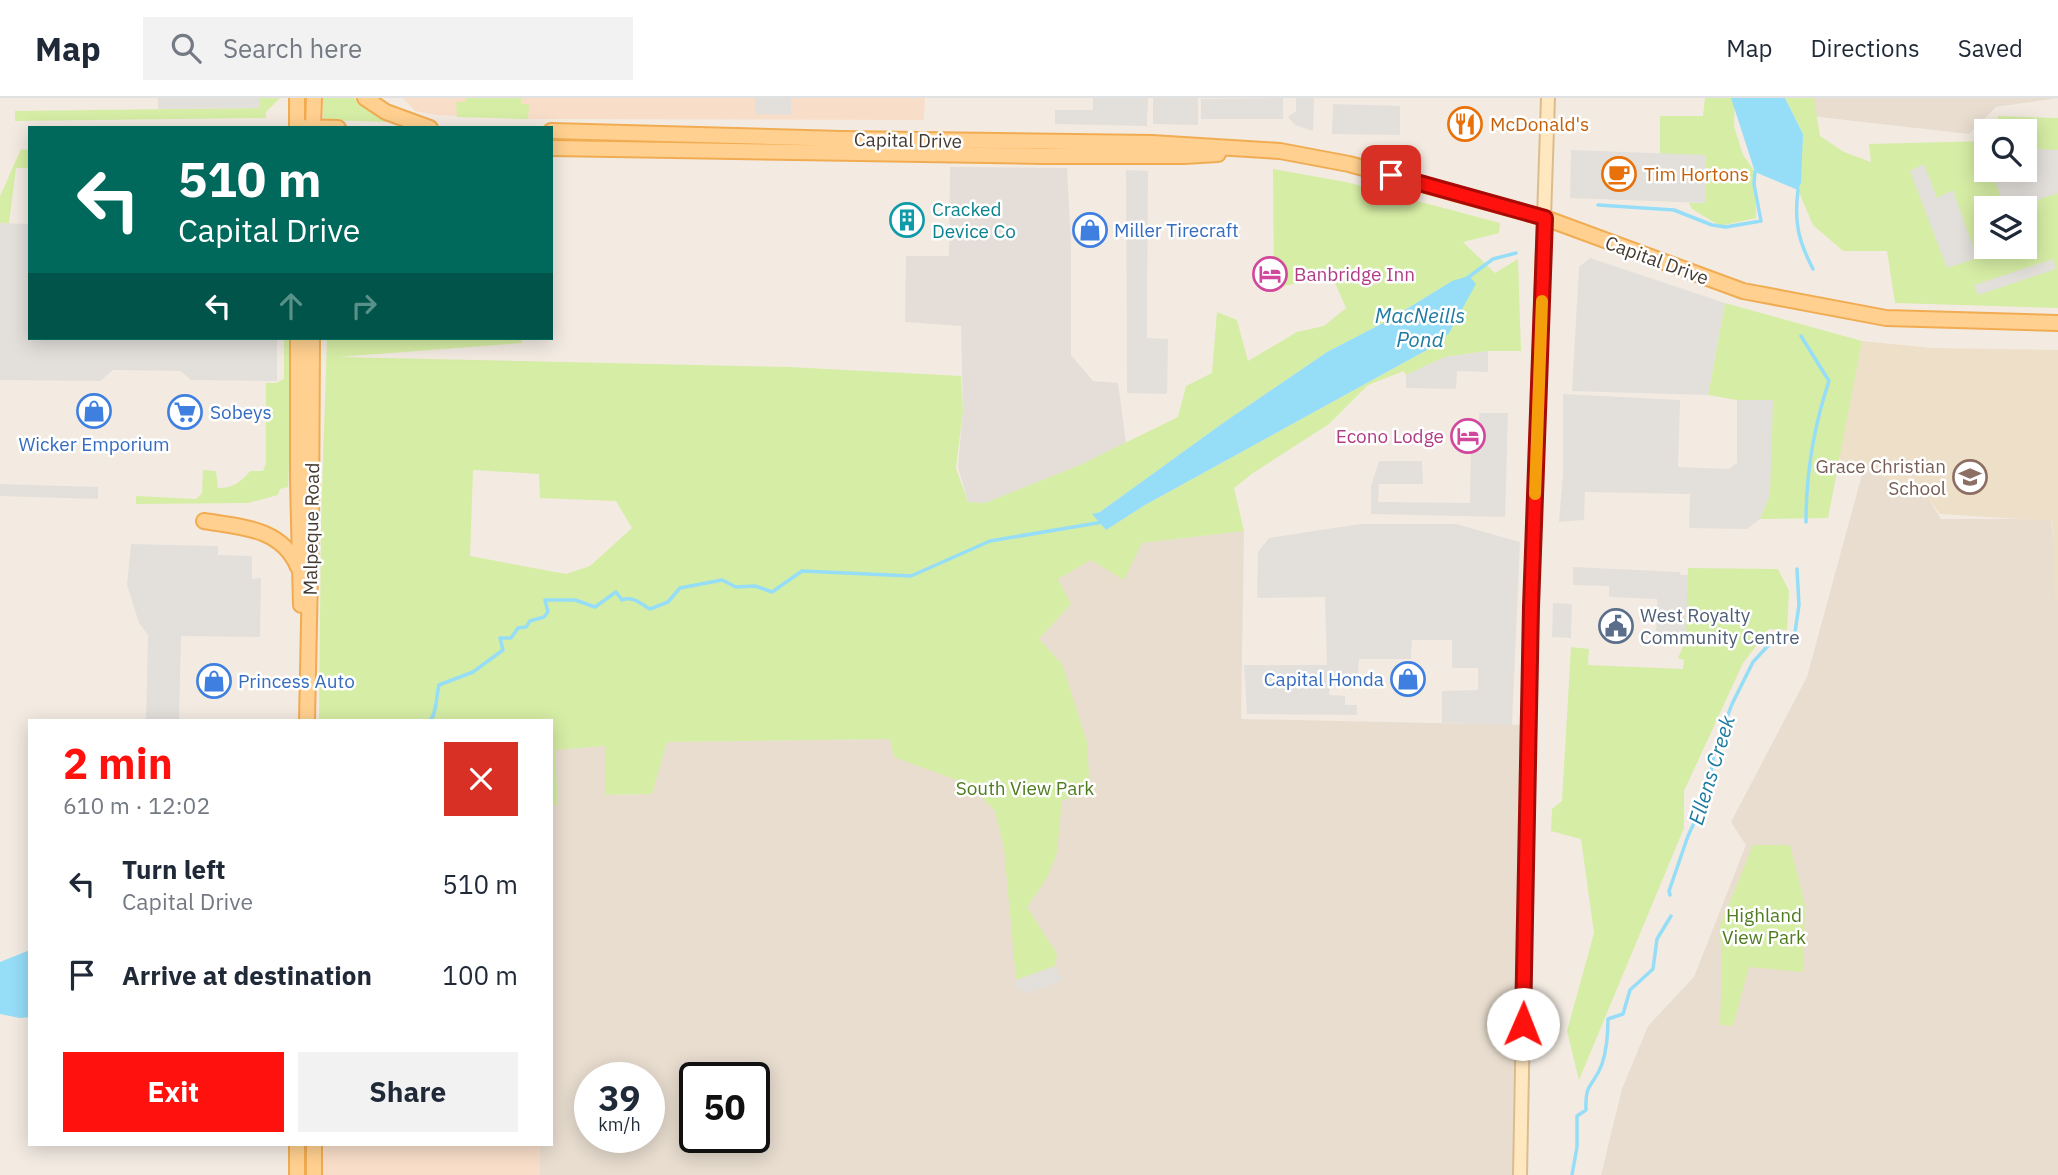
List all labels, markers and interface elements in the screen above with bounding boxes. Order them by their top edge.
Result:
search box [143,17,633,80]
text: Map [35,27,101,70]
icon: search [167,29,205,67]
text: Search here [223,31,362,65]
text: Map [1726,32,1772,64]
text: Directions [1810,32,1920,64]
text: Saved [1958,32,2023,64]
restaurant icon: McDonald's [1446,105,1484,143]
place label: McDonald's [1490,112,1589,136]
map controls [1974,119,2037,259]
button: search [1974,119,2037,182]
street label: Capital Drive [854,127,962,153]
pin [1361,145,1421,205]
text: 510 m [178,147,322,210]
icon: left [63,154,154,245]
cafe icon: Tim Hortons [1600,155,1638,193]
icon: arrive [1372,156,1410,194]
place label: Tim Hortons [1644,162,1749,186]
button: layers [1974,196,2037,259]
place label: Cracked Device Co [932,197,1016,243]
building icon: Cracked Device Co [888,201,926,239]
text: Capital Drive [178,209,360,251]
shop icon: Miller Tirecraft [1071,211,1109,249]
place label: Miller Tirecraft [1114,218,1239,242]
street label: Capital Drive [1602,230,1712,290]
hotel icon: Banbridge Inn [1251,255,1289,293]
place label: Banbridge Inn [1294,262,1415,286]
icon: left [199,287,237,325]
icon: ahead [272,287,310,325]
icon: right [345,287,383,325]
water label: MacNeills Pond [1375,301,1465,353]
shop icon: Wicker Emporium [75,392,113,430]
supermarket icon: Sobeys [166,393,204,431]
place label: Sobeys [210,400,272,424]
hotel icon: Econo Lodge [1449,417,1487,455]
place label: Econo Lodge [1336,424,1444,448]
place label: Wicker Emporium [18,432,170,456]
place label: Grace Christian School [1816,454,1946,500]
school or university icon: Grace Christian School [1951,458,1989,496]
street label: Malpeque Road [298,462,324,596]
place label: West Royalty Community Centre [1640,603,1800,649]
public building icon: West Royalty Community Centre [1597,607,1635,645]
shop icon: Capital Honda [1389,660,1427,698]
shop icon: Princess Auto [195,662,233,700]
place label: Capital Honda [1264,667,1384,691]
place label: Princess Auto [238,669,355,693]
water label: Ellens Creek [1681,711,1741,828]
text: 2 min [63,736,173,791]
button: close [444,742,518,816]
park label: South View Park [956,776,1094,800]
text: 610 m · 12:02 [63,790,210,820]
text: Turn left [122,852,225,886]
icon: left [63,865,101,903]
text: 510 m [442,867,518,901]
text: Capital Drive [122,886,253,916]
park label: Highland View Park [1722,903,1806,949]
icon: arrive [63,956,101,994]
text: Arrive at destination [122,958,372,992]
text: 100 m [442,958,518,992]
position arrow [1486,987,1560,1061]
button: Exit [63,1052,284,1132]
button: Share [298,1052,518,1132]
speed limit sign: 50 [679,1062,770,1153]
text: 39 [598,1075,641,1121]
text: km/h [598,1113,641,1136]

